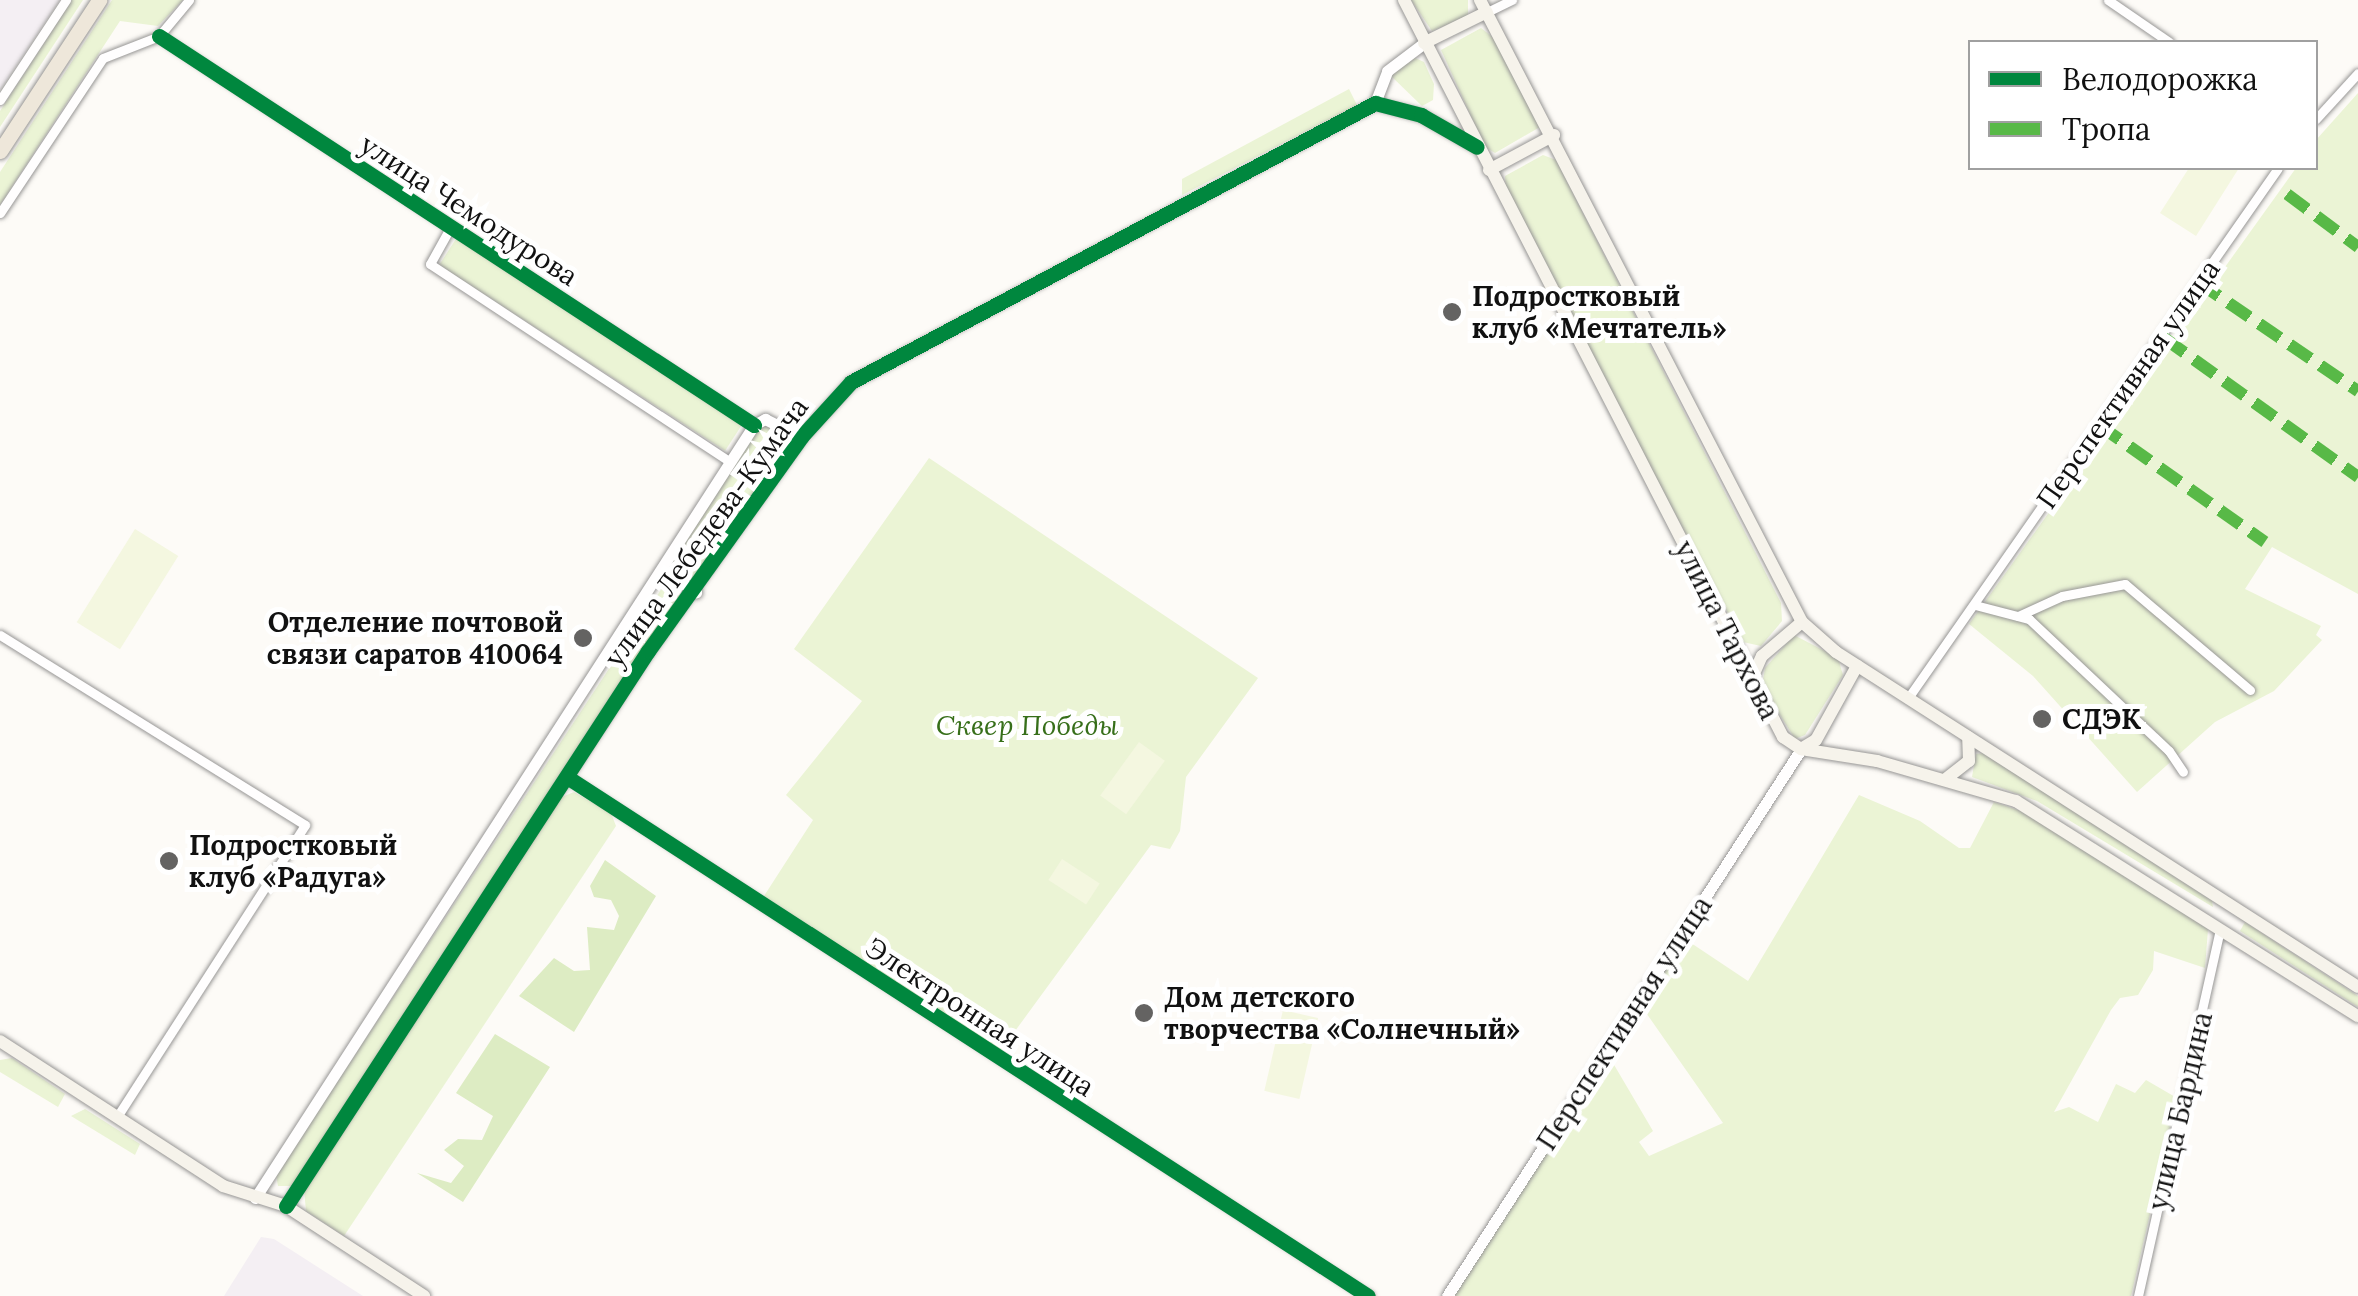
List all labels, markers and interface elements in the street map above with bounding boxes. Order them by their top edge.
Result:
legend [1968,40,2318,170]
text: Велодорожка [2062,60,2258,98]
text: Тропа [2062,110,2151,148]
street label: улица Чемодурова [354,127,584,293]
street label: Перспективная улица [2029,253,2227,515]
place label: Подростковый клуб «Мечтатель» [1472,279,1726,345]
marker: Подростковый клуб «Мечтатель» [1441,301,1463,323]
street label: улица Лебедева-Кумача [597,391,815,673]
street label: улица Тархова [1667,535,1787,725]
place label: Отделение почтовой связи саратов 410064 [267,605,563,671]
marker: Отделение почтовой связи саратов 410064 [572,627,594,649]
place label: СДЭК [2062,702,2141,736]
park label: Сквер Победы [936,708,1118,742]
marker: СДЭК [2031,708,2053,730]
place label: Подростковый клуб «Радуга» [189,828,397,894]
marker: Подростковый клуб «Радуга» [158,850,180,872]
street label: Перспективная улица [1529,890,1719,1156]
street label: Электронная улица [859,931,1101,1103]
place label: Дом детского творчества «Солнечный» [1164,980,1520,1046]
marker: Дом детского творчества «Солнечный» [1133,1002,1155,1024]
street label: улица Бардина [2141,1009,2219,1213]

